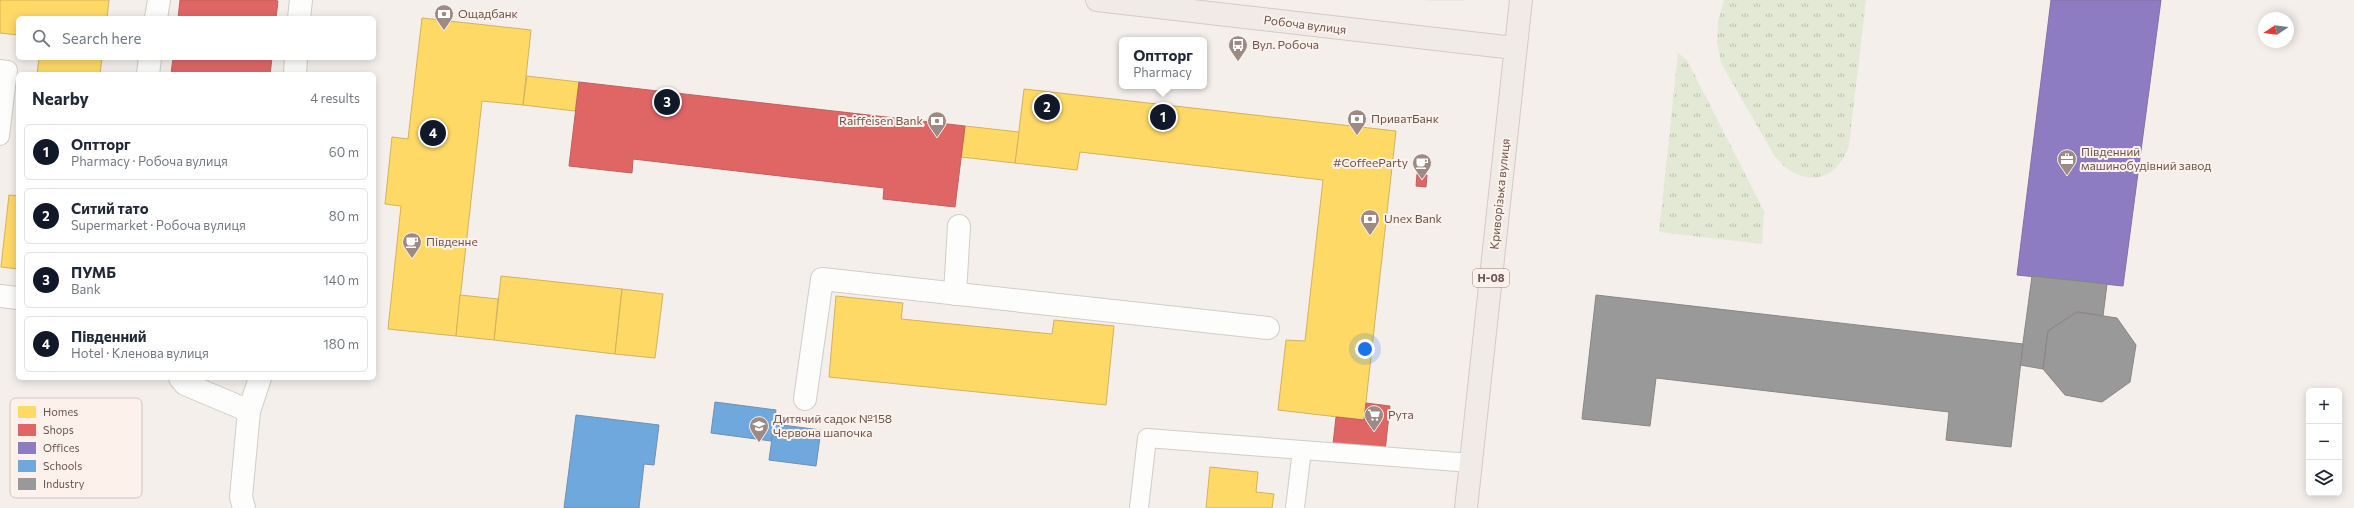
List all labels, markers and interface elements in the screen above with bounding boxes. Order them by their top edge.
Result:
bank icon: Ощадбанк [433,3,455,31]
place label: Ощадбанк [458,6,519,20]
street label: Робоча вулиця [1263,12,1347,36]
north arrow [2258,12,2294,48]
search box [16,16,376,60]
icon: search [30,27,52,49]
text: Search here [62,29,141,47]
bus stop icon: Вул. Робоча [1227,34,1249,62]
popup [1119,37,1207,89]
place label: Вул. Робоча [1252,37,1319,51]
text: Оптторг [1133,46,1193,64]
text: Pharmacy [1133,64,1192,80]
pin: 3 [654,87,680,117]
text: Nearby [32,88,89,109]
text: 4 results [310,90,360,106]
pin: 2 [1034,92,1060,122]
pin: 1 [1150,102,1176,132]
bank icon: ПриватБанк [1346,108,1368,136]
bank icon: Raiffeisen Bank [926,110,948,138]
place label: ПриватБанк [1371,111,1440,125]
place label: Raiffeisen Bank [839,113,923,127]
pin: 4 [420,118,446,148]
text: Оптторг [71,135,131,153]
street label: Криворізька вулиця [1486,138,1512,250]
text: 1 [43,144,49,160]
text: 60 m [329,144,359,160]
place label: Південний машинобудівний завод [2081,144,2211,172]
office icon: Південний машинобудівний завод [2056,148,2078,176]
cafe icon: #CoffeeParty [1411,152,1433,180]
text: Pharmacy · Робоча вулиця [71,153,228,169]
place label: #CoffeeParty [1333,155,1408,169]
text: Ситий тато [71,199,149,217]
text: 2 [42,208,50,224]
text: 80 m [329,208,359,224]
bank icon: Unex Bank [1359,208,1381,236]
place label: Unex Bank [1384,211,1443,225]
text: Supermarket · Робоча вулиця [71,217,246,233]
cafe icon: Південне [401,231,423,259]
place label: Південне [426,234,478,248]
text: ПУМБ [71,263,116,281]
road number: Н-08 [1473,269,1509,287]
text: 3 [42,272,50,288]
text: 140 m [323,272,359,288]
text: Bank [71,281,101,297]
text: Південний [71,327,147,345]
text: 4 [42,336,50,352]
text: 180 m [323,336,359,352]
your location [1355,339,1375,359]
text: Hotel · Кленова вулиця [71,345,209,361]
map controls [2306,388,2342,496]
button: + [2306,388,2342,424]
legend [10,398,142,498]
supermarket icon: Рута [1363,404,1385,432]
text: Homes [43,405,78,418]
place label: Рута [1388,407,1414,421]
place label: Дитячий садок №158 Червона шапочка [773,411,892,439]
school or university icon: Дитячий садок №158 Червона шапочка [748,415,770,443]
text: Shops [43,423,74,436]
button: − [2306,424,2342,460]
text: Offices [43,441,80,454]
text: Schools [43,459,82,472]
button: layers [2306,460,2342,496]
text: Industry [43,477,85,490]

